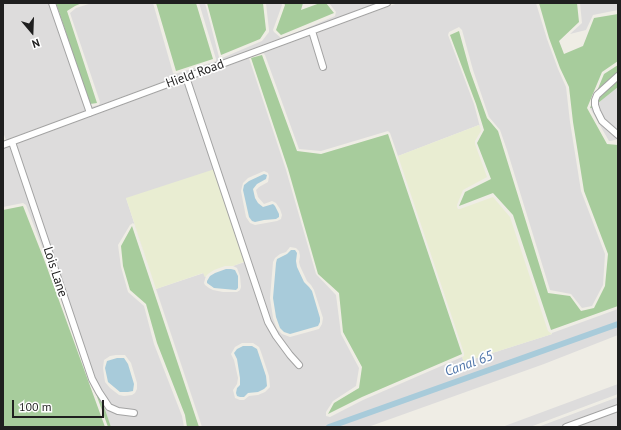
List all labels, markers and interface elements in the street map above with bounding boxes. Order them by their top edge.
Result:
north arrow [12,12,52,52]
text: N [30,36,42,51]
street label: Hield Road [164,56,226,92]
street label: Lois Lane [40,245,70,299]
water label: Canal 65 [443,348,495,380]
scale bar [14,392,106,418]
text: 100 m [19,399,52,414]

